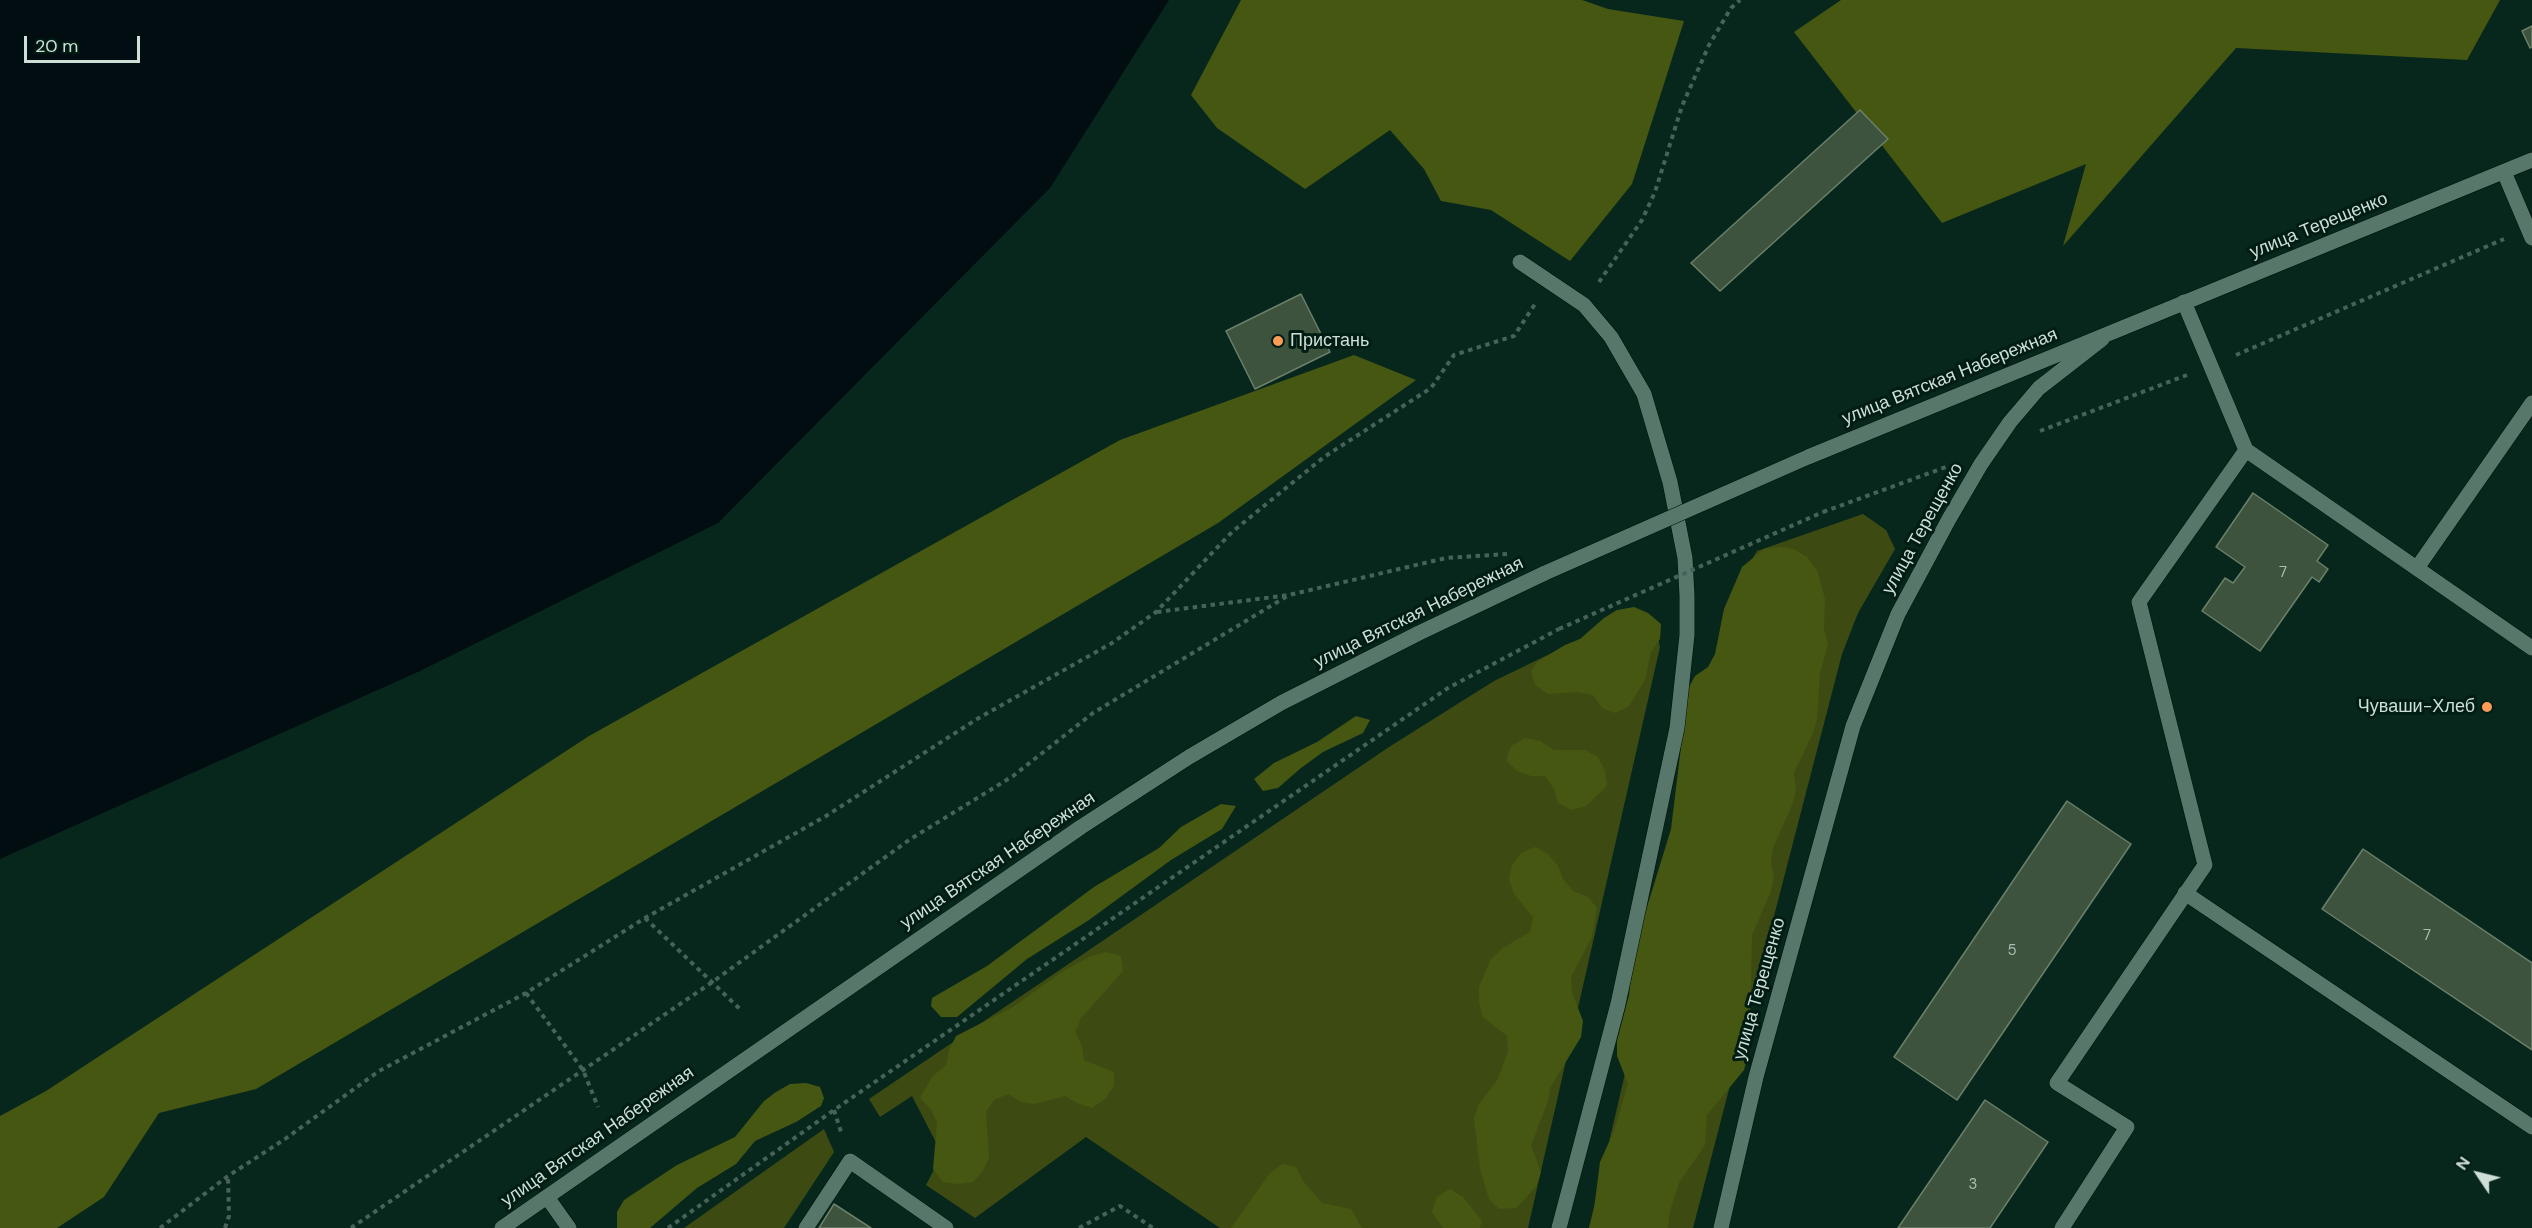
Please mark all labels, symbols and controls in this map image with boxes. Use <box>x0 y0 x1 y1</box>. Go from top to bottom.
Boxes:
scale bar <box>27 24 142 62</box>
text: 20 m <box>35 34 78 58</box>
street label: улица Терещенко <box>2247 188 2391 264</box>
street label: улица Вятская Набережная <box>1839 324 2061 430</box>
place label: Пристань <box>1290 330 1369 352</box>
marker: Пристань <box>1271 334 1285 348</box>
street label: улица Терещенко <box>1878 460 1968 598</box>
street label: улица Вятская Набережная <box>1311 553 1527 673</box>
house number: 7 <box>2279 564 2287 582</box>
place label: Чуваши-Хлеб <box>2358 696 2475 718</box>
marker: Чуваши-Хлеб <box>2480 700 2494 714</box>
street label: улица Вятская Набережная <box>896 788 1100 934</box>
street label: улица Терещенко <box>1729 915 1791 1063</box>
house number: 7 <box>2423 927 2431 945</box>
house number: 5 <box>2007 942 2017 960</box>
street label: улица Вятская Набережная <box>497 1062 699 1212</box>
north arrow <box>2448 1144 2508 1204</box>
text: N <box>2451 1153 2475 1174</box>
house number: 3 <box>1969 1176 1977 1194</box>

